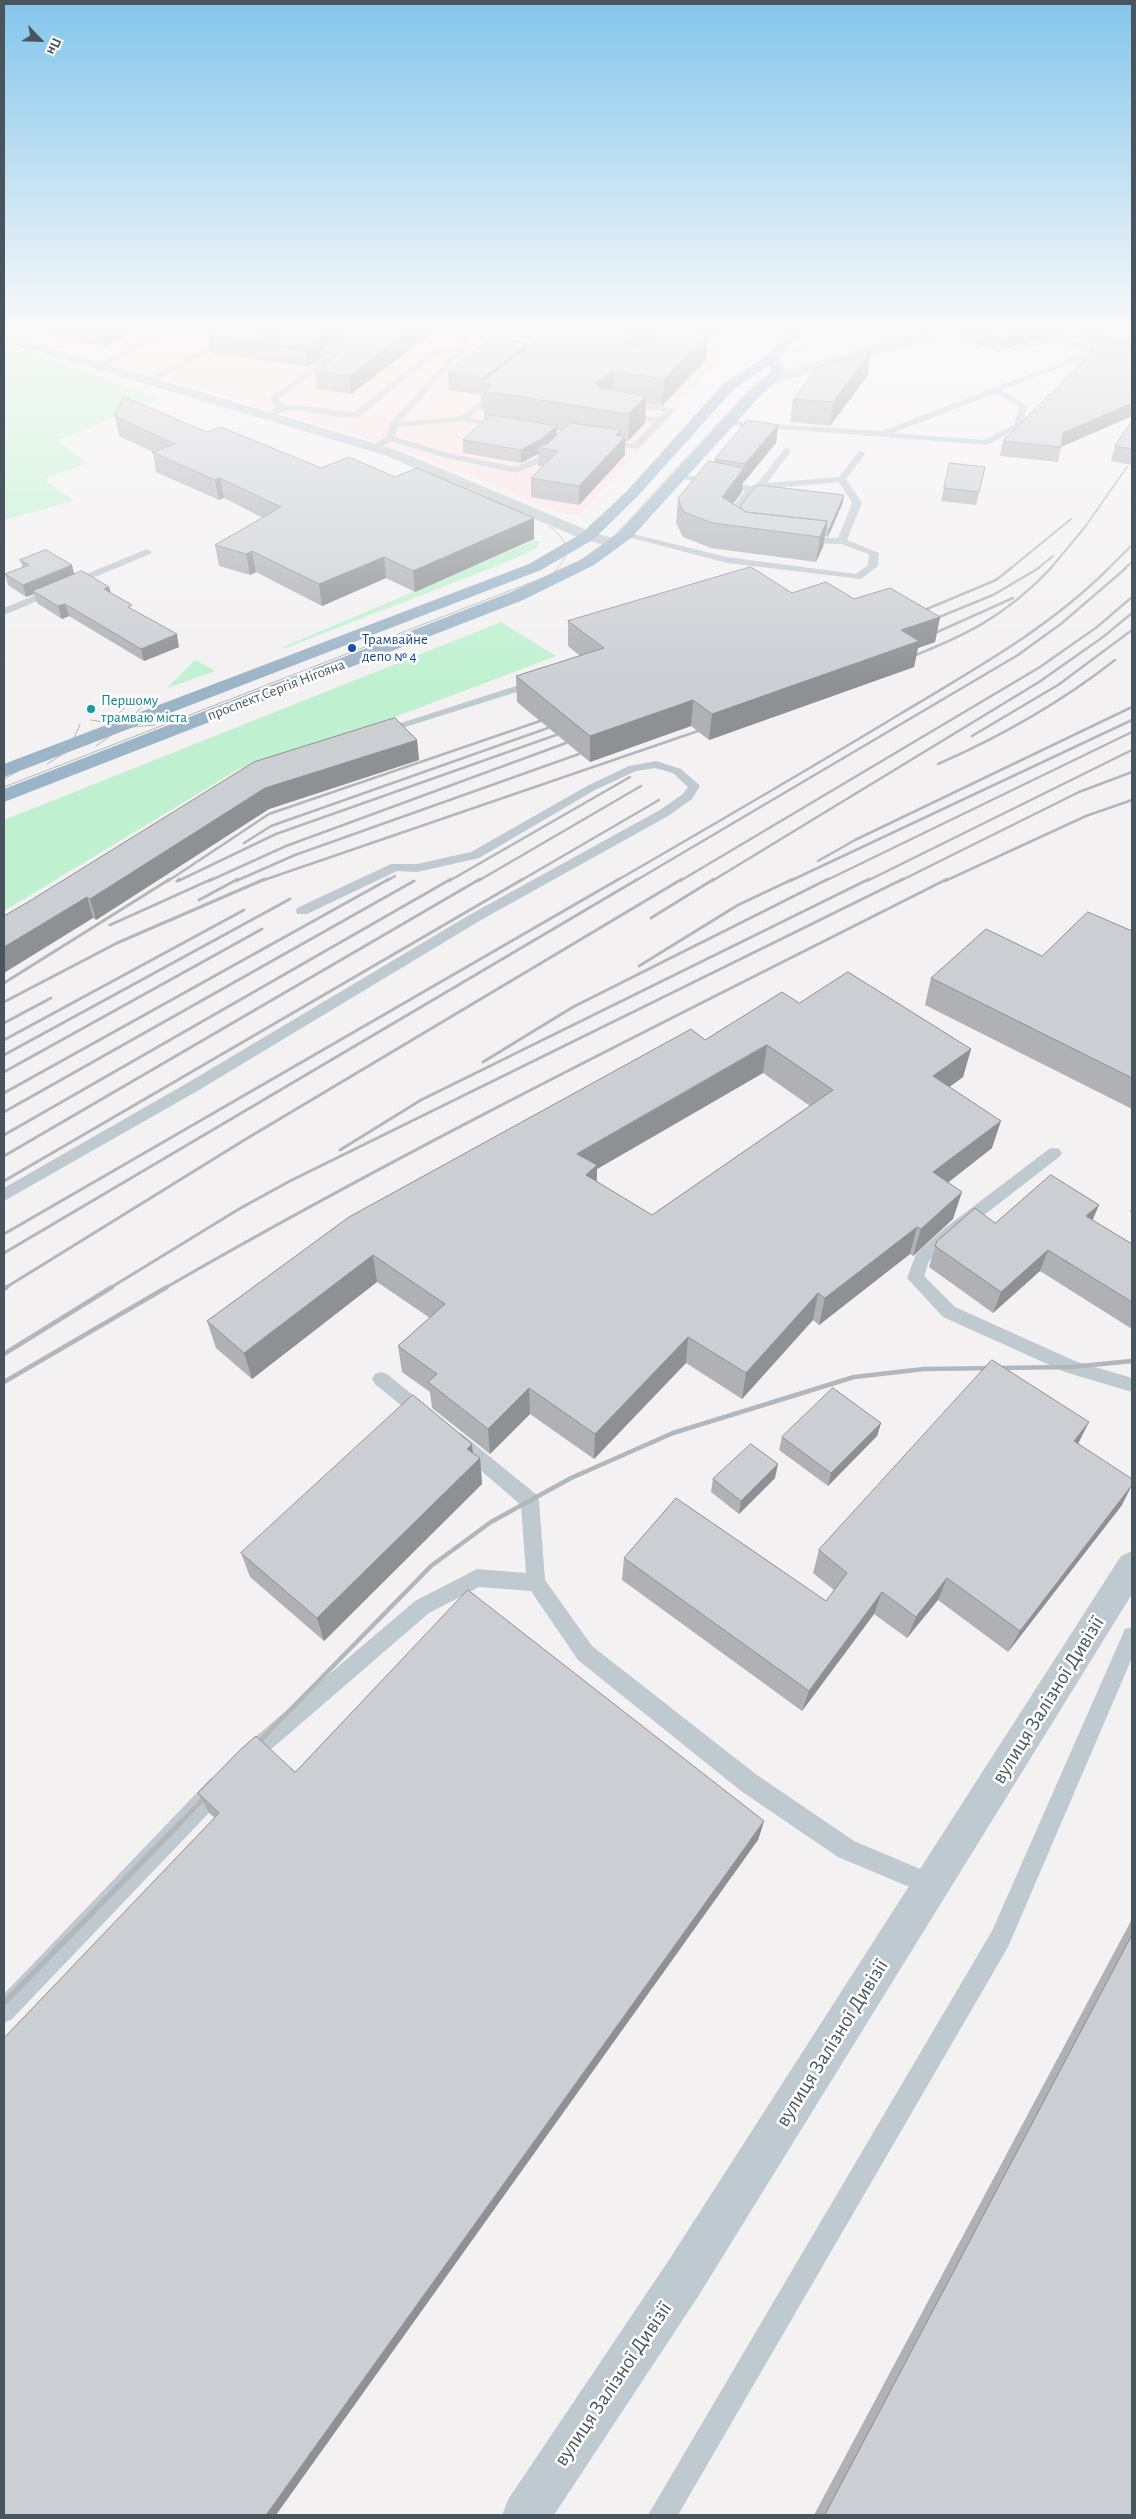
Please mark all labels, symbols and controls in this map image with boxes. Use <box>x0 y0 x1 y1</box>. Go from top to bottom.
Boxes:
north arrow <box>15 15 65 65</box>
text: Пн <box>44 35 64 57</box>
place label: Трамвайне депо № 4 <box>362 630 428 665</box>
marker: Трамвайне депо № 4 <box>346 642 358 654</box>
street label: проспект Сергія Нігояна <box>205 655 347 725</box>
place label: Першому трамваю міста <box>101 691 187 726</box>
marker: Першому трамваю міста <box>85 703 97 715</box>
street label: вулиця Залізної Дивізії <box>986 1611 1110 1789</box>
street label: вулиця Залізної Дивізії <box>770 1954 894 2132</box>
street label: вулиця Залізної Дивізії <box>549 2297 677 2471</box>

